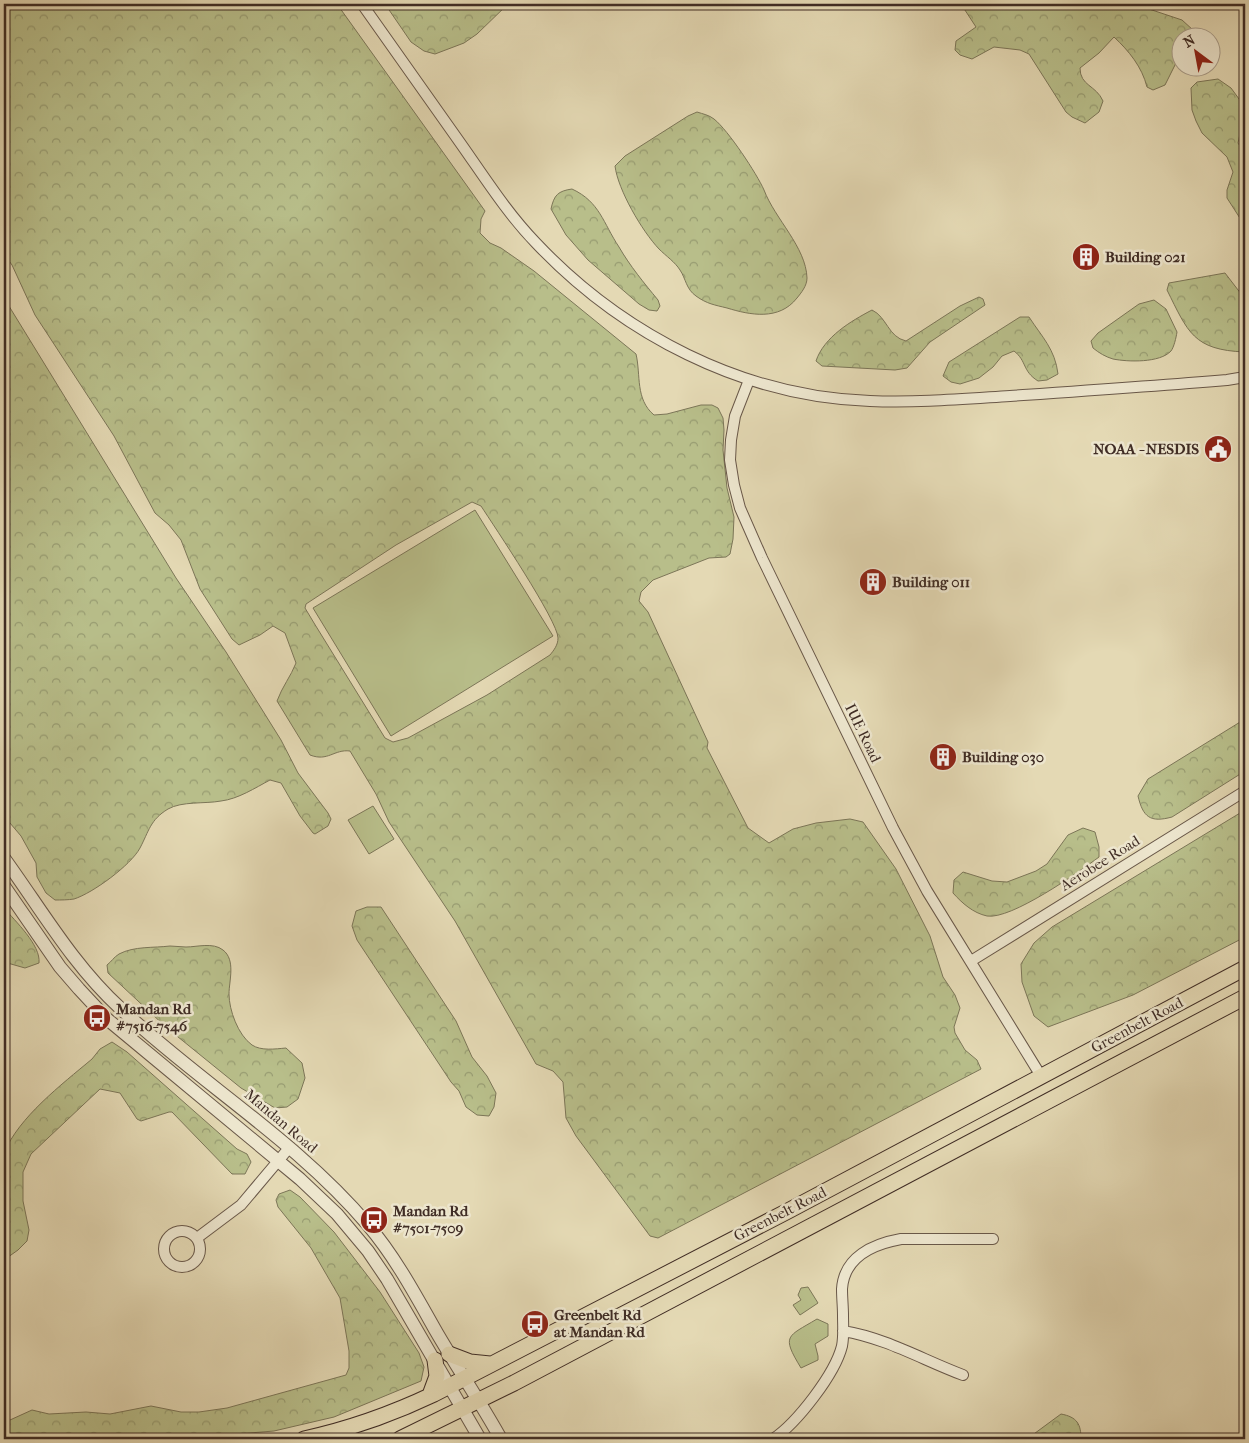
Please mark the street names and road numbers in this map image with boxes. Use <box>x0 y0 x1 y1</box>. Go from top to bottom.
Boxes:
street label: IUE Road <box>841 701 885 766</box>
street label: Aerobee Road <box>1056 831 1144 895</box>
street label: Greenbelt Road <box>1088 993 1187 1057</box>
street label: Mandan Road <box>241 1085 322 1157</box>
street label: Greenbelt Road <box>731 1183 830 1245</box>

